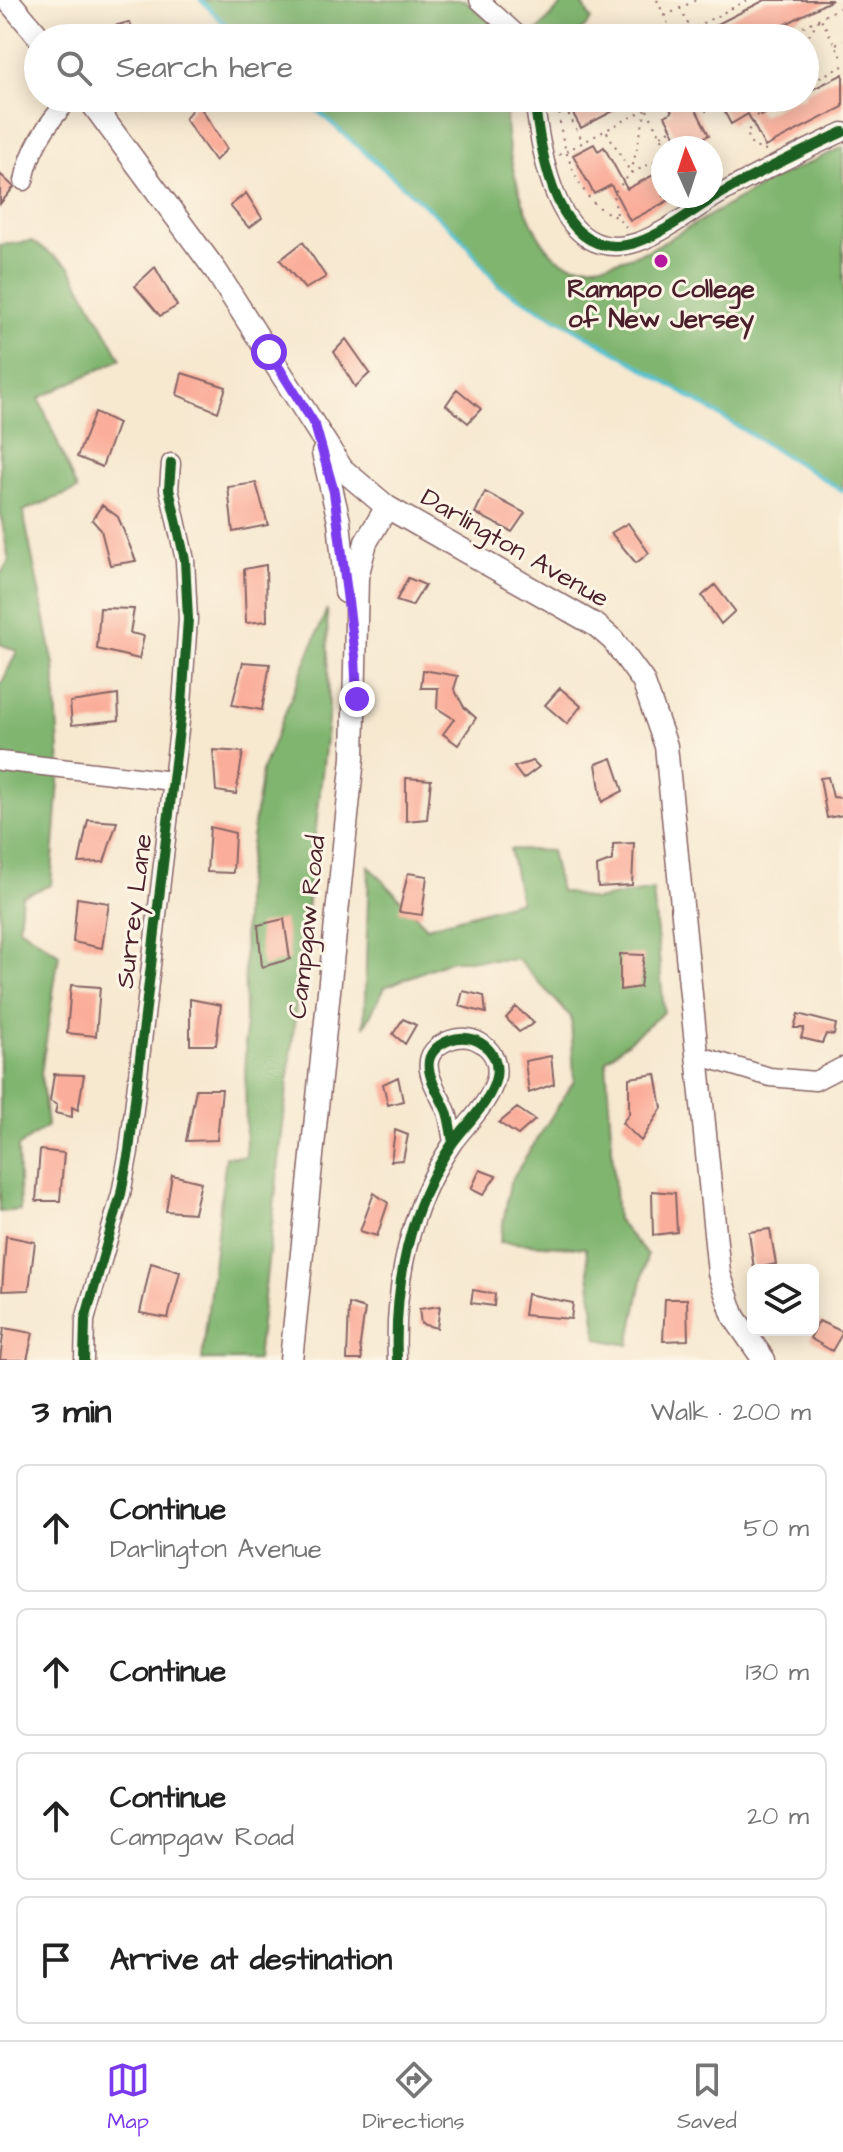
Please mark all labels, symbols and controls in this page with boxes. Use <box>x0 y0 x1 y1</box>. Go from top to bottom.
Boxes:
search box <box>24 24 819 112</box>
icon: search <box>52 46 96 90</box>
text: Search here <box>116 47 293 89</box>
north arrow <box>651 136 723 208</box>
marker: Ramapo College of New Jersey <box>652 252 670 270</box>
place label: Ramapo College of New Jersey <box>567 271 755 340</box>
route start <box>251 334 287 370</box>
street label: Darlington Avenue <box>413 479 616 618</box>
route end <box>339 681 375 717</box>
street label: Surrey Lane <box>107 832 163 991</box>
street label: Campgaw Road <box>279 834 337 1021</box>
map controls <box>747 1264 819 1336</box>
button: layers <box>747 1264 819 1336</box>
text: 3 min <box>32 1388 112 1436</box>
text: Walk · 200 m <box>650 1394 811 1430</box>
text: Continue <box>110 1489 226 1531</box>
icon: ahead <box>34 1506 78 1550</box>
text: 50 m <box>744 1510 809 1546</box>
text: Darlington Avenue <box>110 1531 322 1567</box>
icon: ahead <box>34 1650 78 1694</box>
text: Continue <box>110 1651 226 1693</box>
text: 130 m <box>745 1654 809 1690</box>
text: Continue <box>110 1777 226 1819</box>
icon: ahead <box>34 1794 78 1838</box>
text: 20 m <box>747 1798 809 1834</box>
text: Campgaw Road <box>110 1819 294 1855</box>
icon: arrive <box>34 1938 78 1982</box>
text: Arrive at destination <box>110 1939 392 1981</box>
tab: Map <box>106 2058 150 2137</box>
tab: Directions <box>362 2058 465 2137</box>
tab: Saved <box>677 2058 737 2137</box>

